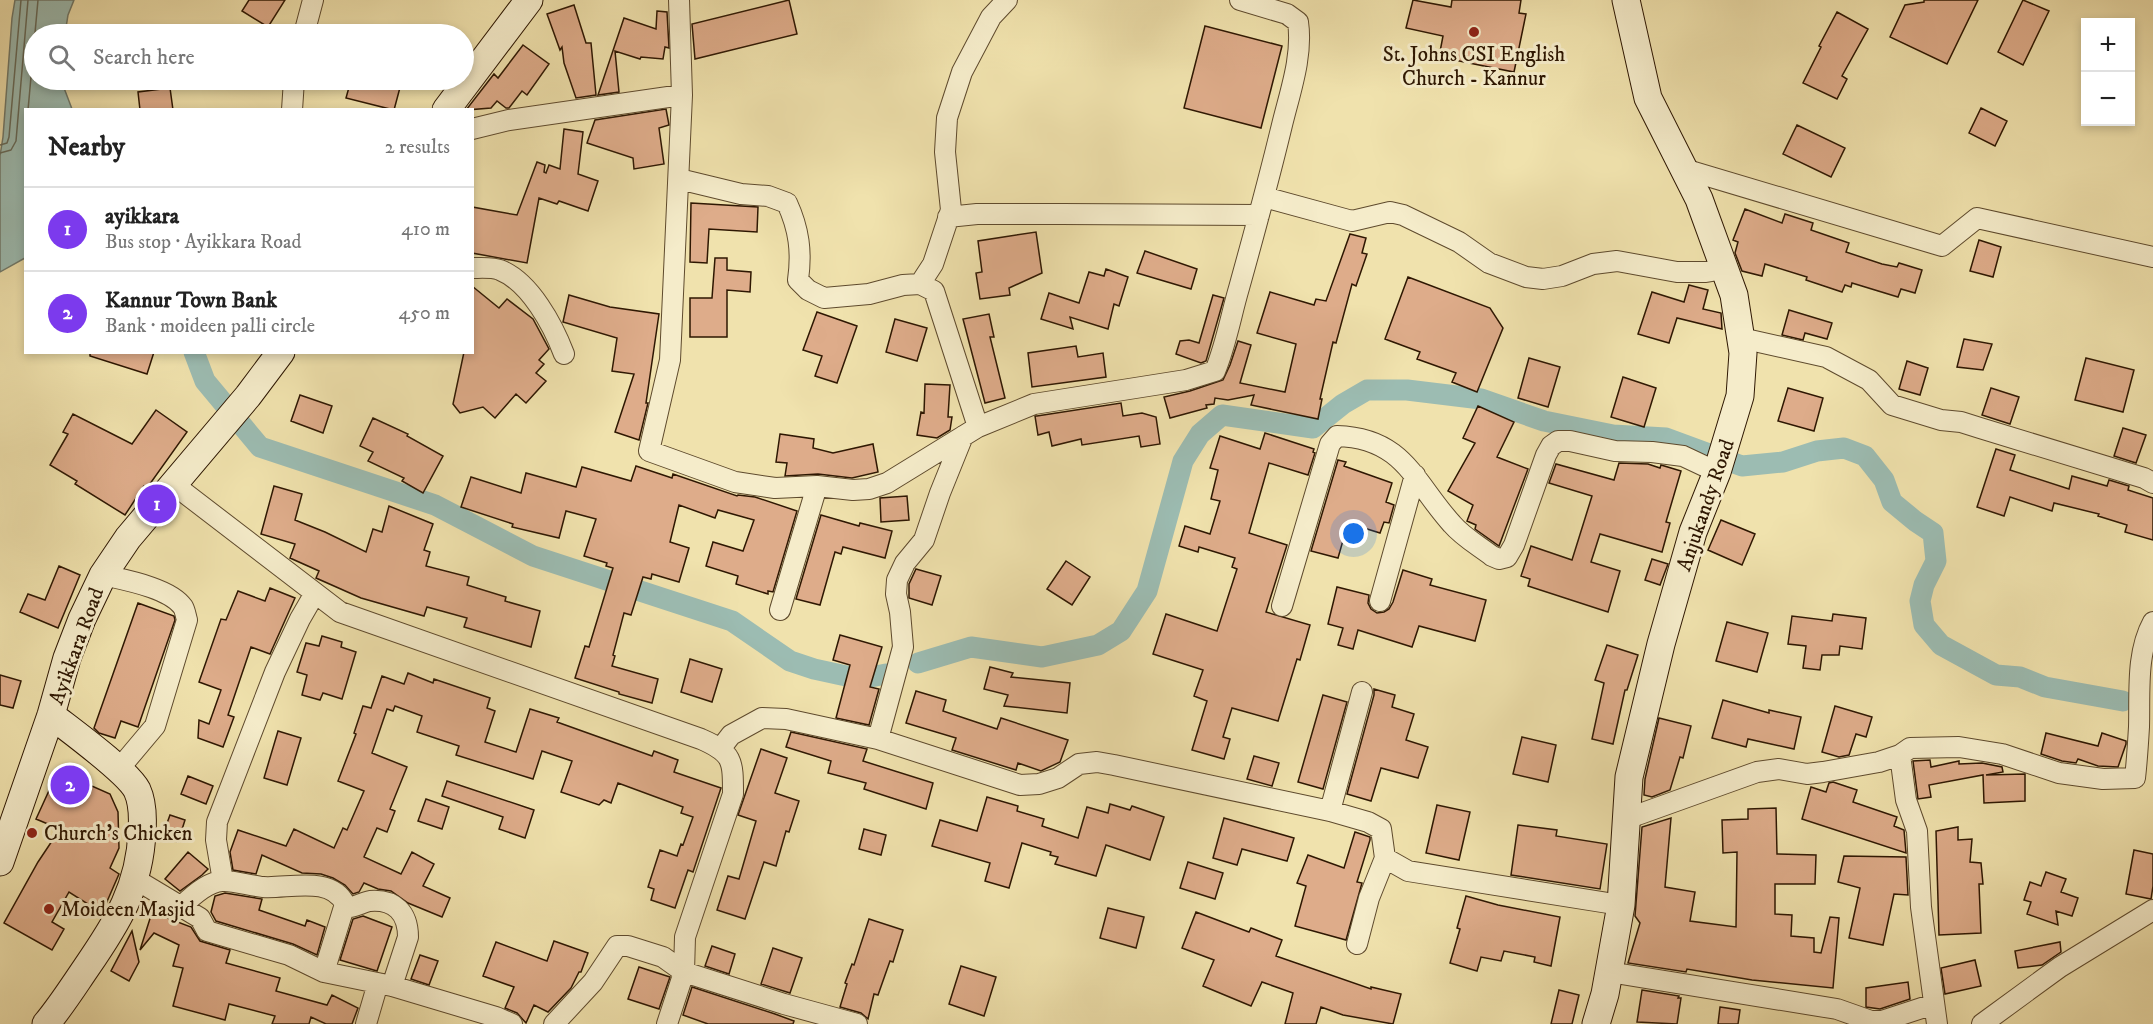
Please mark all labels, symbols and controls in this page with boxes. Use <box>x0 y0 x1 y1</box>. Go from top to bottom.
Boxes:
map controls <box>2081 18 2135 126</box>
button: + <box>2081 18 2135 72</box>
search box <box>24 24 474 90</box>
marker: St. Johns CSI English Church - Kannur <box>1467 25 1481 39</box>
icon: search <box>45 41 78 74</box>
place label: St. Johns CSI English Church - Kannur <box>1383 42 1565 92</box>
text: Search here <box>93 44 195 71</box>
button: − <box>2081 72 2135 126</box>
text: Nearby <box>48 131 125 164</box>
text: 2 results <box>385 135 450 160</box>
text: ayikkara <box>105 203 179 230</box>
text: 1 <box>64 217 71 242</box>
text: 410 m <box>401 217 450 242</box>
text: Bus stop · Ayikkara Road <box>105 230 301 255</box>
text: Kannur Town Bank <box>105 287 277 314</box>
text: 2 <box>63 301 72 326</box>
text: 450 m <box>399 301 450 326</box>
text: Bank · moideen palli circle <box>105 314 315 339</box>
street label: Anjukandy Road <box>1671 435 1741 575</box>
pin: 1 <box>138 482 176 526</box>
your location <box>1339 519 1368 548</box>
street label: Ayikkara Road <box>44 584 110 708</box>
pin: 2 <box>50 762 90 808</box>
place label: Church's Chicken <box>44 821 193 847</box>
marker: Church's Chicken <box>25 826 39 840</box>
place label: Moideen Masjid <box>61 897 195 923</box>
marker: Moideen Masjid <box>42 902 56 916</box>

